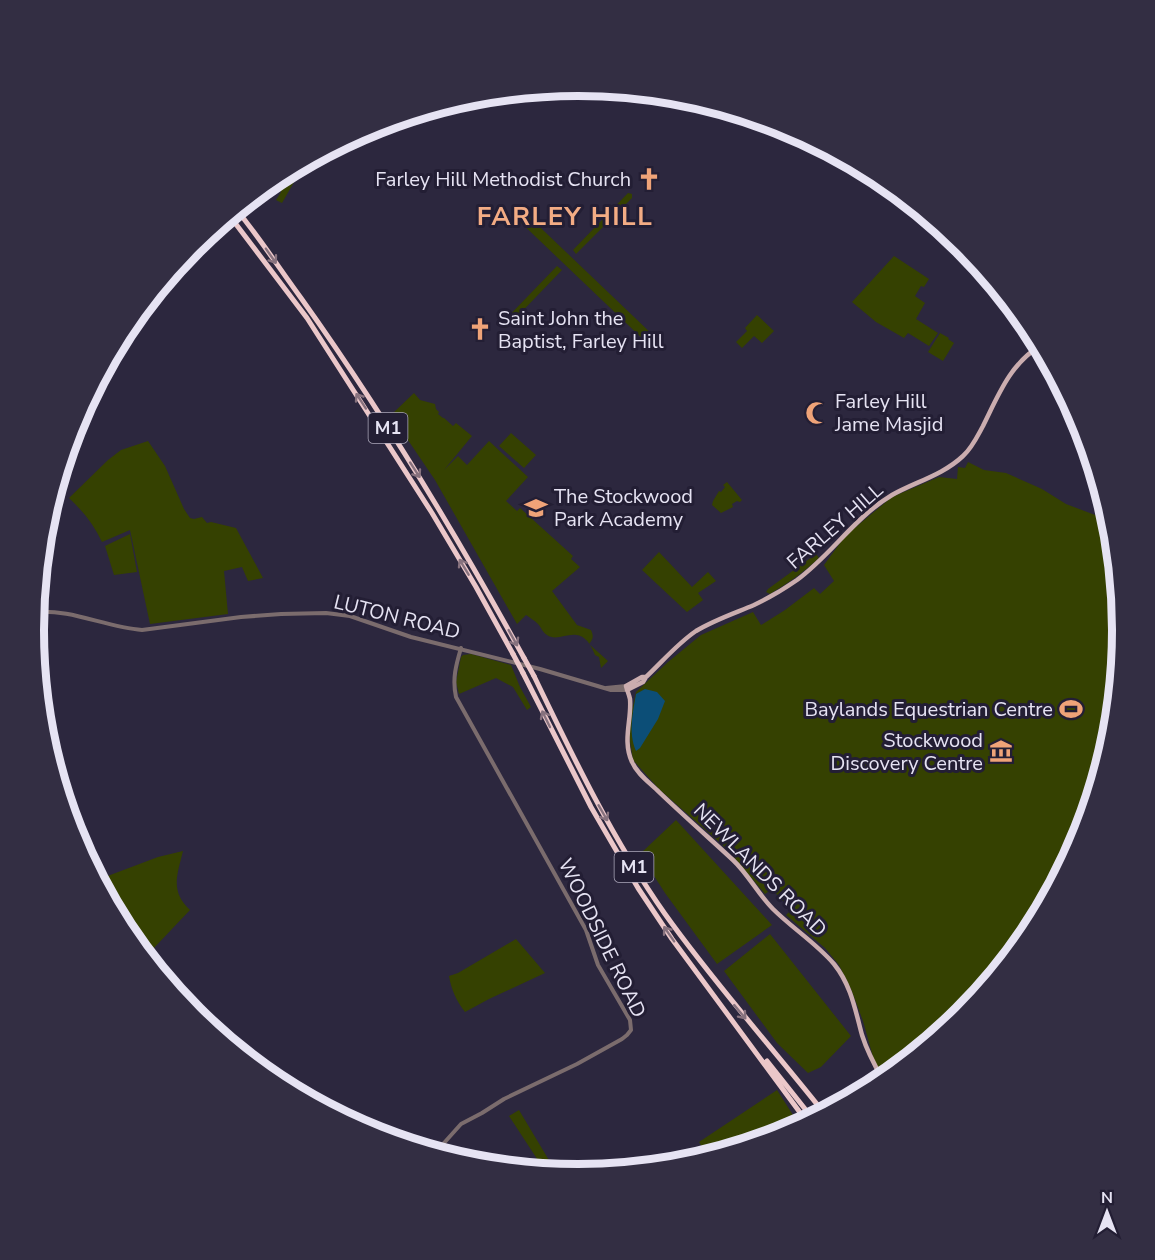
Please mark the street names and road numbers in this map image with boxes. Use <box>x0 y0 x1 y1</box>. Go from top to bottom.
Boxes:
road number: M1 <box>368 413 408 443</box>
street label: FARLEY HILL <box>781 477 889 575</box>
street label: LUTON ROAD <box>331 588 463 646</box>
street label: NEWLANDS ROAD <box>687 797 833 943</box>
road number: M1 <box>614 852 654 882</box>
street label: WOODSIDE ROAD <box>552 854 652 1022</box>

